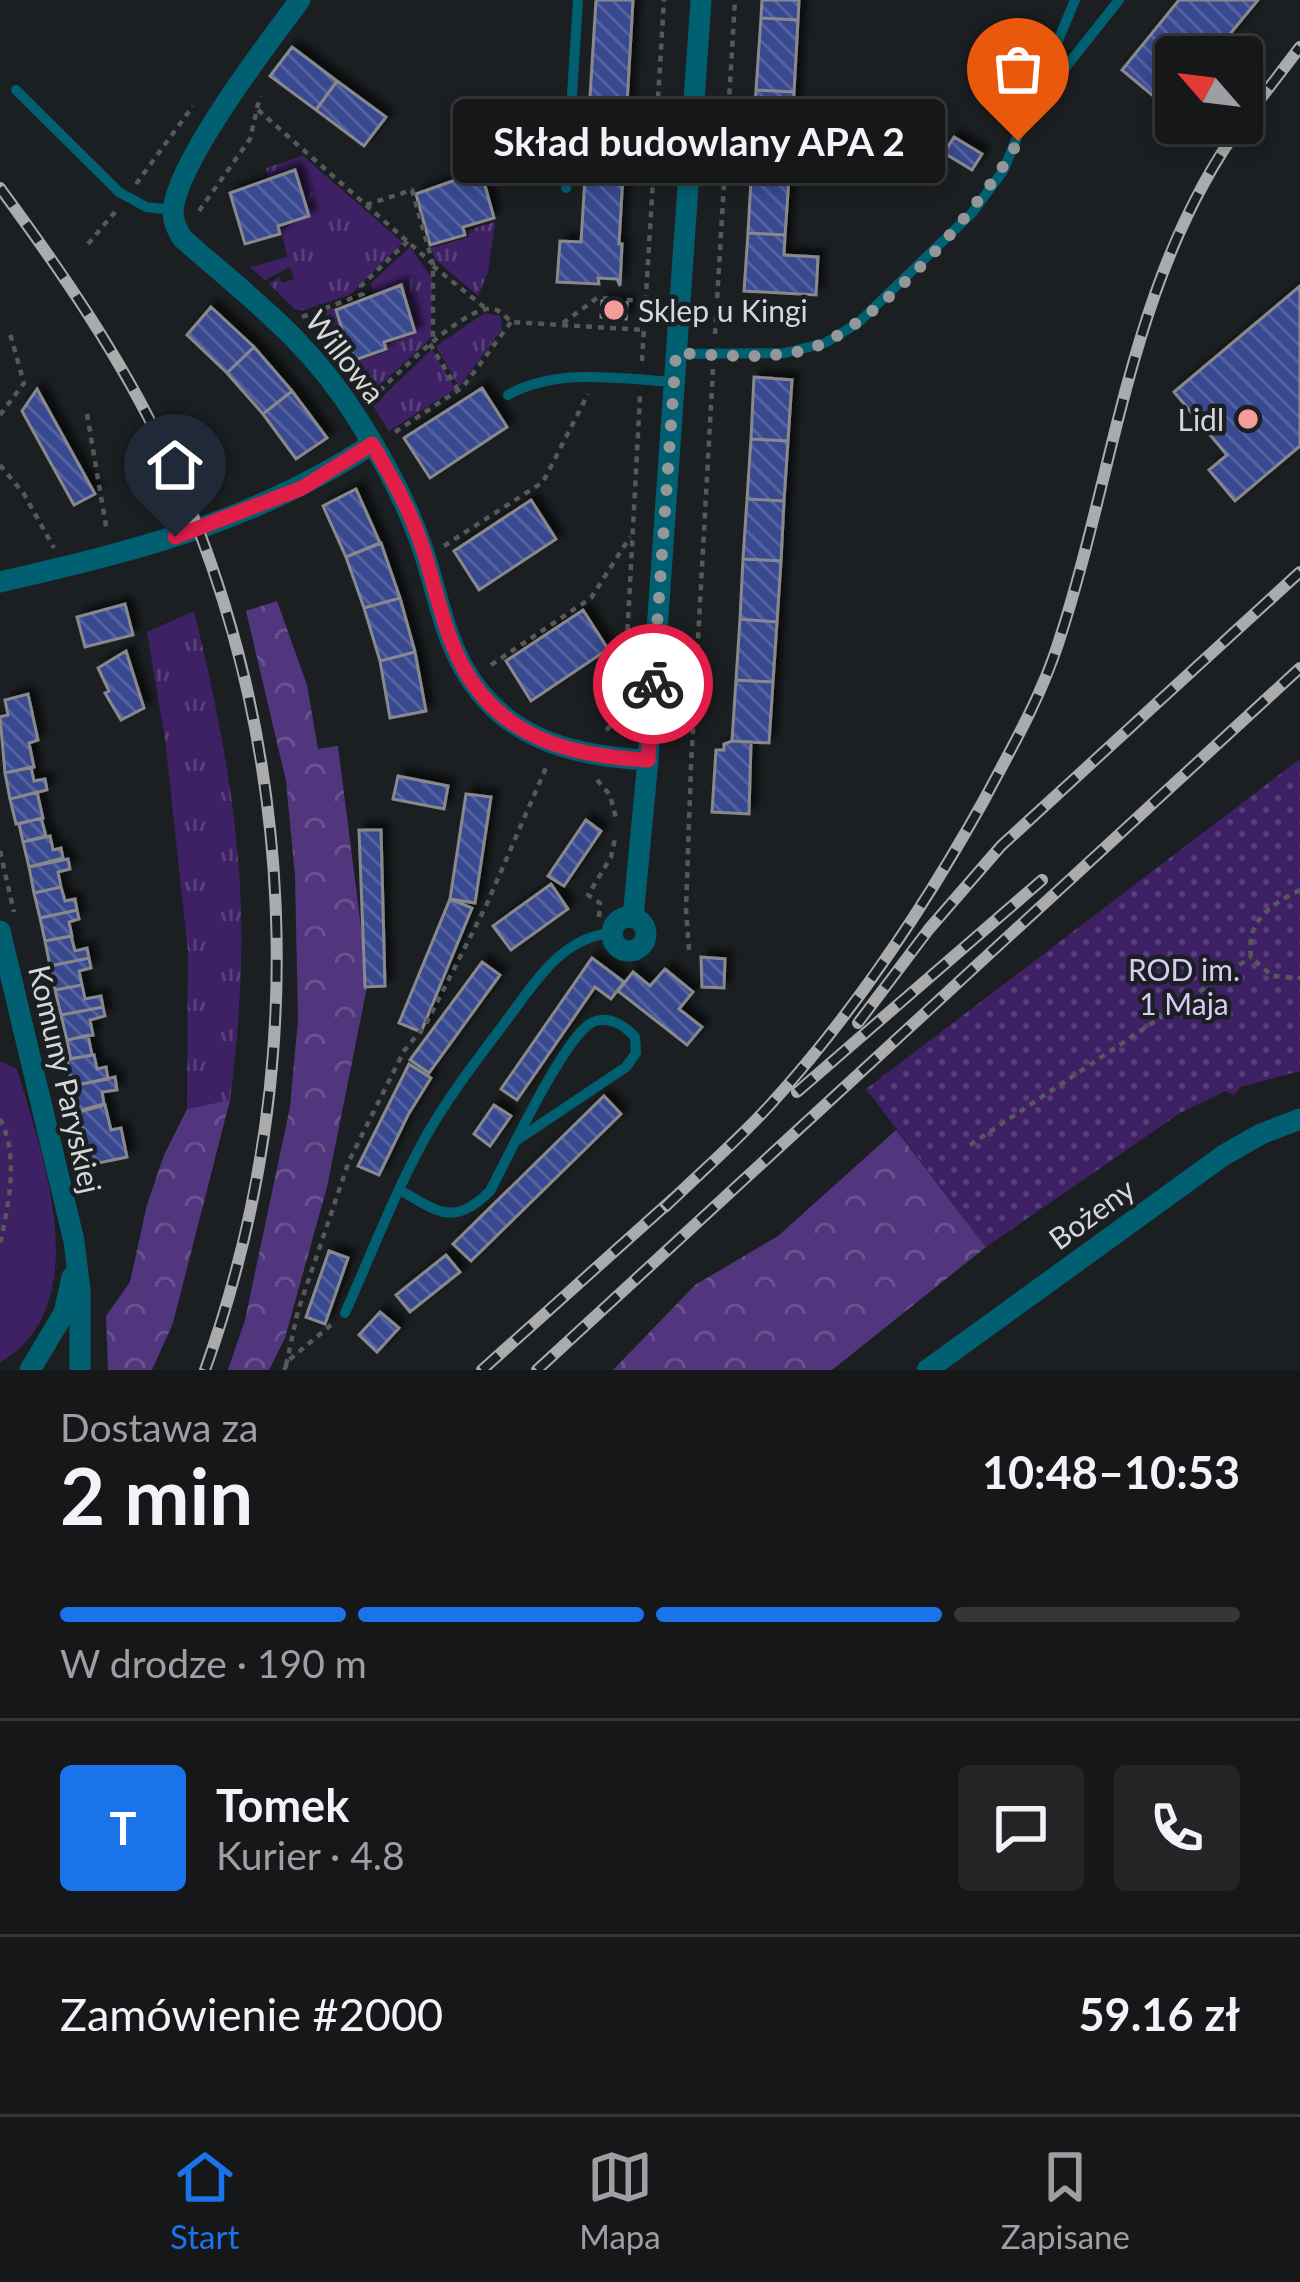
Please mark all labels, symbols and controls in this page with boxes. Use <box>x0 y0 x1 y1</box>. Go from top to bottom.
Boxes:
pin <box>967 18 1069 141</box>
icon: bag <box>985 36 1051 102</box>
north arrow <box>1155 36 1263 144</box>
map controls <box>1155 36 1263 144</box>
callout: Skład budowlany APA 2 <box>454 99 946 183</box>
text: Skład budowlany APA 2 <box>493 118 905 164</box>
place label: Sklep u Kingi <box>638 292 808 328</box>
marker: Sklep u Kingi <box>601 297 627 323</box>
street label: Willowa <box>299 303 393 409</box>
place label: Lidl <box>1178 401 1224 437</box>
marker: Lidl <box>1235 406 1261 432</box>
pin <box>124 414 226 537</box>
icon: home <box>142 432 208 498</box>
courier <box>593 624 713 744</box>
icon: bike <box>620 651 686 717</box>
park label: ROD im. 1 Maja <box>1128 951 1240 1021</box>
street label: Komuny Paryskiej <box>22 961 110 1197</box>
street label: Bożeny <box>1041 1170 1141 1256</box>
text: Dostawa za <box>60 1404 258 1450</box>
text: 10:48–10:53 <box>982 1445 1240 1499</box>
text: 2 min <box>60 1448 253 1542</box>
text: W drodze · 190 m <box>60 1640 367 1686</box>
button: chat <box>958 1765 1084 1891</box>
button: phone <box>1114 1765 1240 1891</box>
text: Tomek <box>216 1778 349 1832</box>
text: T <box>109 1801 137 1855</box>
text: Kurier · 4.8 <box>216 1832 405 1878</box>
text: Zamówienie #2000 <box>60 1987 443 2041</box>
text: 59.16 zł <box>1078 1987 1240 2041</box>
tab: Start <box>170 2144 239 2256</box>
tab: Mapa <box>579 2144 661 2256</box>
tab: Zapisane <box>1001 2144 1130 2256</box>

